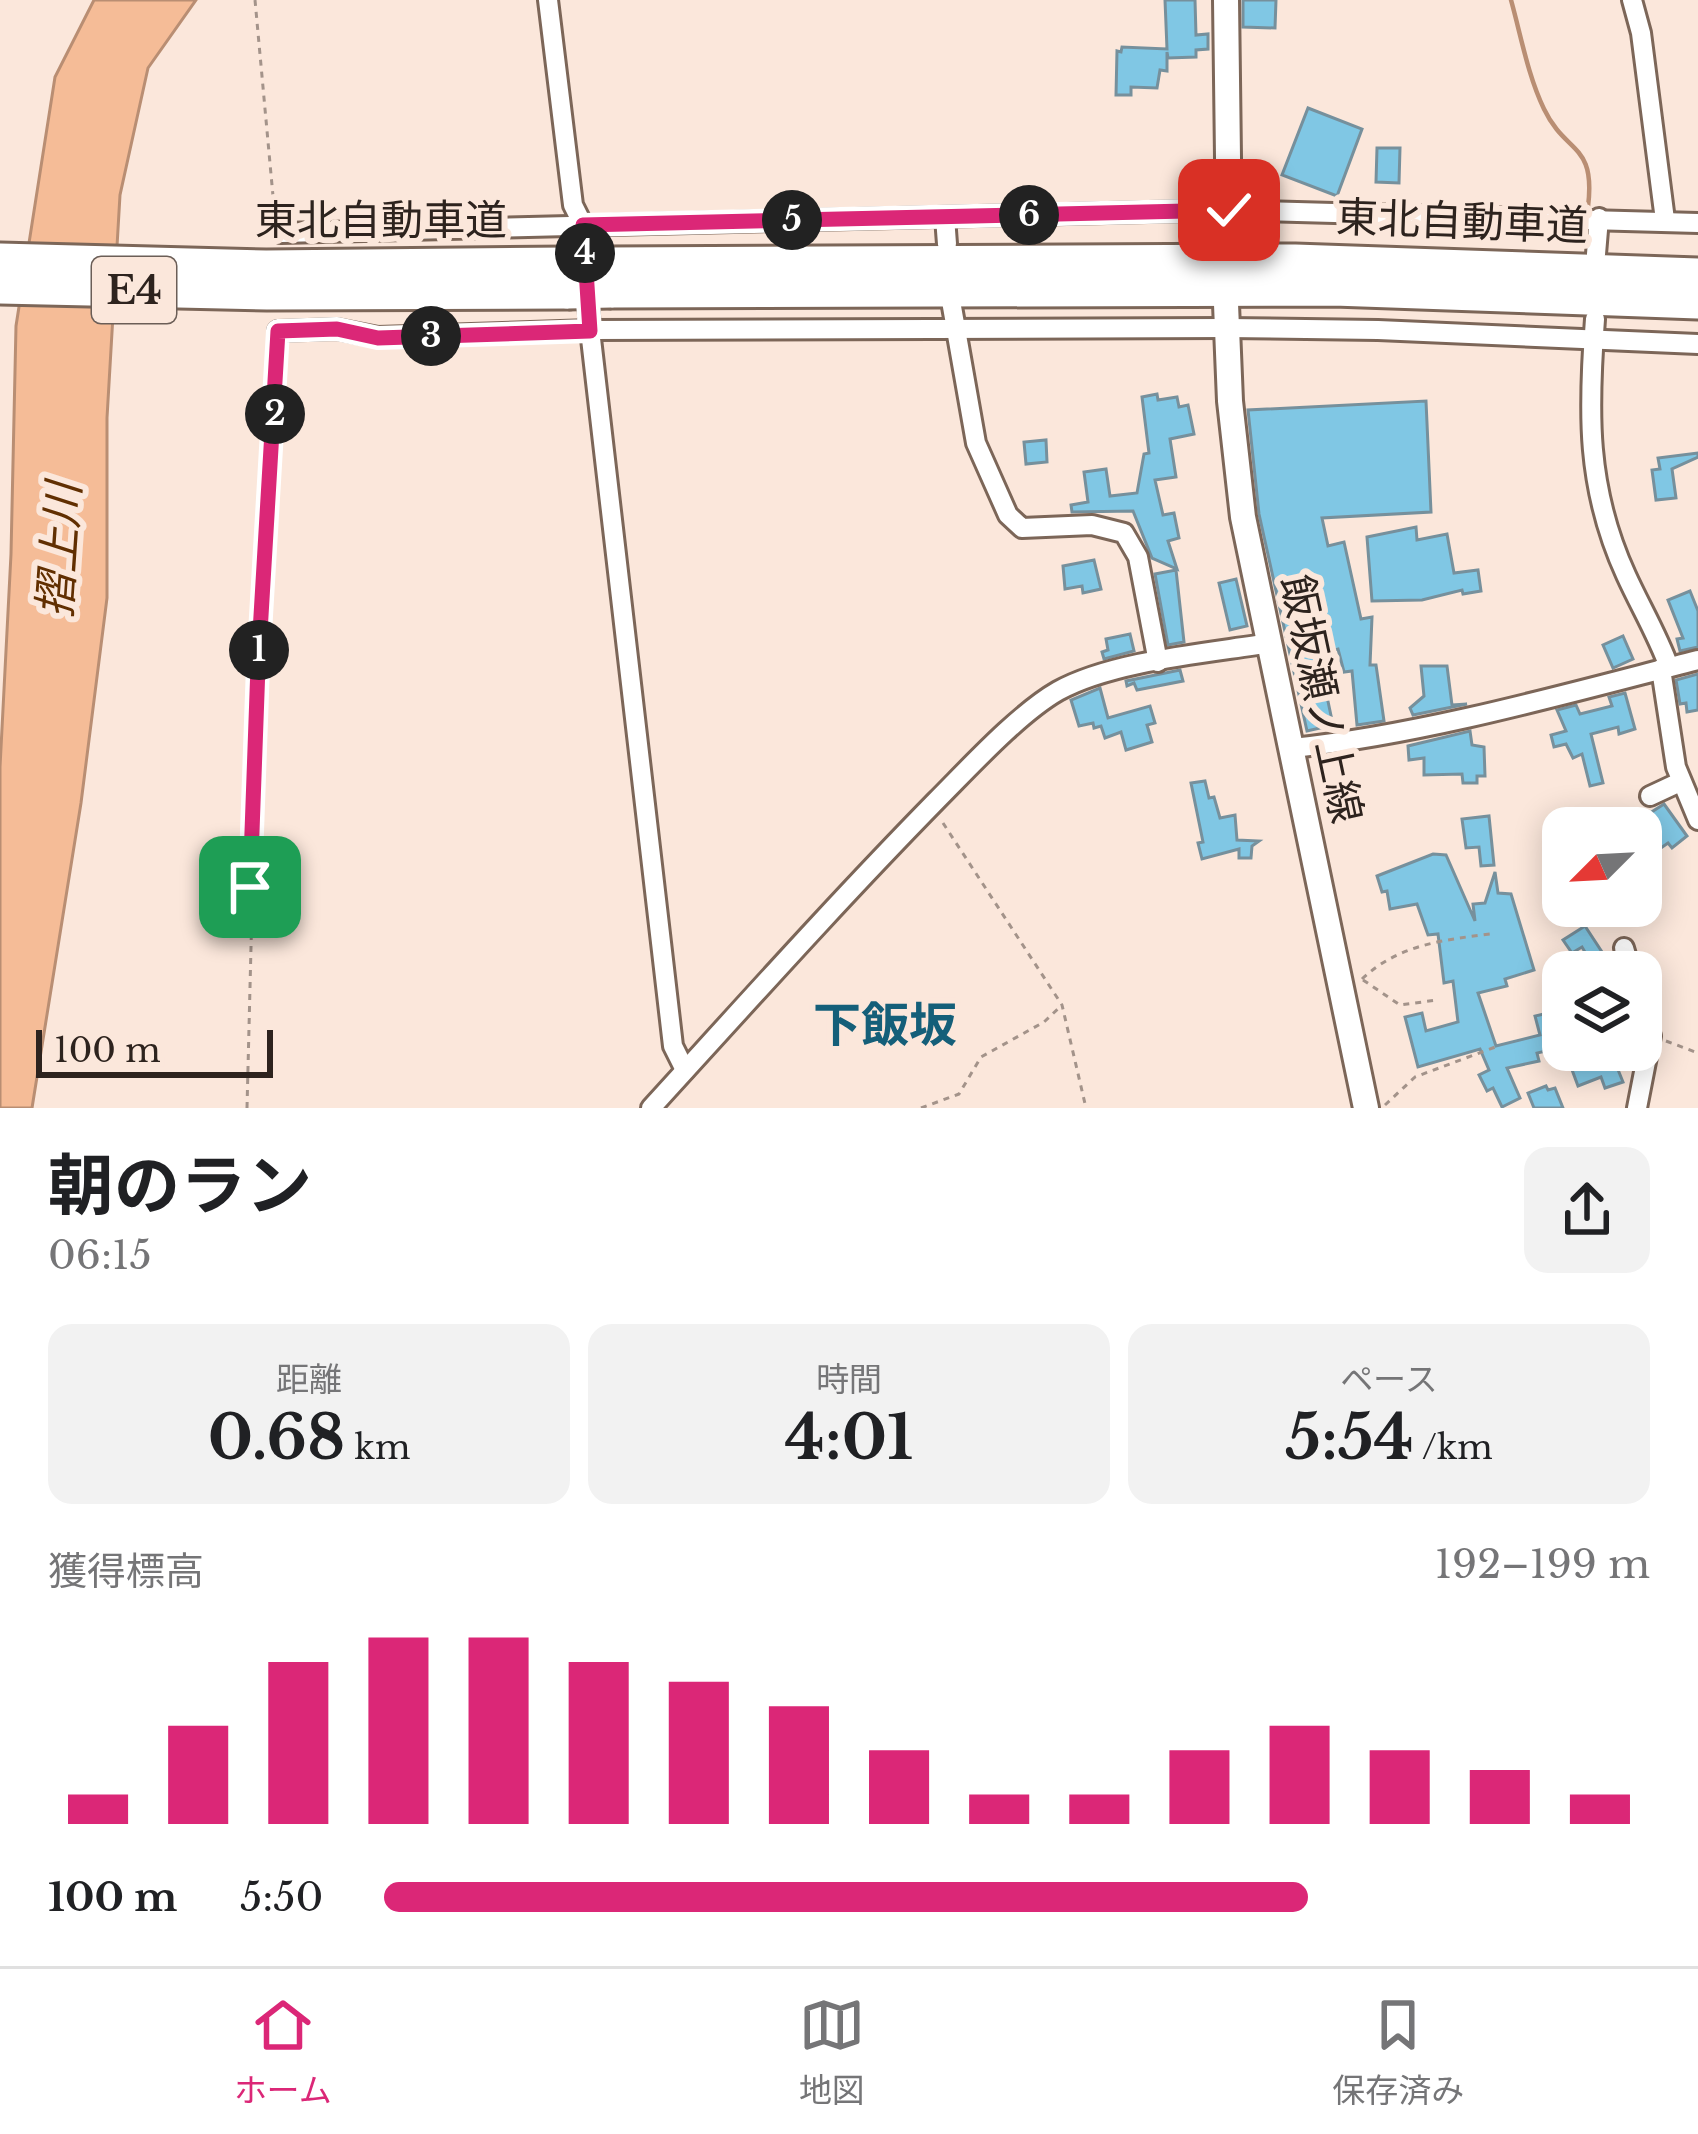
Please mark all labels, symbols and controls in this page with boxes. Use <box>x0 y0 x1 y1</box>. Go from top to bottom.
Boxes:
pin <box>1178 159 1280 261</box>
icon: check <box>1196 177 1262 243</box>
pin: 6 <box>999 185 1059 245</box>
pin: 5 <box>762 190 822 250</box>
street label: 東北自動車道 <box>1335 191 1589 251</box>
street label: 東北自動車道 <box>255 194 507 246</box>
text: 6 <box>1018 194 1040 235</box>
text: 5 <box>782 199 802 240</box>
pin: 4 <box>555 223 615 283</box>
text: 4 <box>574 232 596 273</box>
road number: E4 <box>92 257 176 323</box>
pin: 3 <box>401 306 461 366</box>
text: 3 <box>420 315 442 356</box>
pin: 2 <box>245 384 305 444</box>
text: 2 <box>264 393 286 434</box>
water label: 摺上川 <box>26 477 92 619</box>
street label: 飯坂瀬ノ上線 <box>1270 570 1374 828</box>
pin: 1 <box>229 620 289 680</box>
text: 1 <box>252 629 266 670</box>
north arrow <box>1542 807 1662 927</box>
map controls <box>1542 807 1662 1071</box>
pin <box>199 836 301 938</box>
icon: arrive <box>217 854 283 920</box>
button: layers <box>1542 951 1662 1071</box>
district label: 下飯坂 <box>813 995 957 1055</box>
scale bar <box>36 1024 273 1077</box>
text: 100 m <box>54 1030 161 1071</box>
text: 朝のラン <box>48 1145 312 1227</box>
button: share <box>1524 1147 1650 1273</box>
text: 06:15 <box>48 1231 152 1280</box>
text: 距離 <box>276 1359 342 1400</box>
text: 時間 <box>816 1359 882 1400</box>
text: ペース <box>1340 1359 1438 1400</box>
text: 0.68 <box>208 1401 345 1475</box>
text: 4:01 <box>785 1401 913 1475</box>
text: 5:54 <box>1285 1401 1414 1475</box>
text: km <box>345 1427 410 1468</box>
text: /km <box>1414 1427 1493 1468</box>
text: 192–199 m <box>1435 1540 1650 1589</box>
text: 獲得標高 <box>48 1547 204 1596</box>
text: 100 m <box>48 1873 177 1922</box>
text: 5:50 <box>240 1873 323 1922</box>
tab: ホーム <box>234 1992 332 2112</box>
tab: 地図 <box>799 1992 865 2112</box>
tab: 保存済み <box>1332 1992 1464 2112</box>

